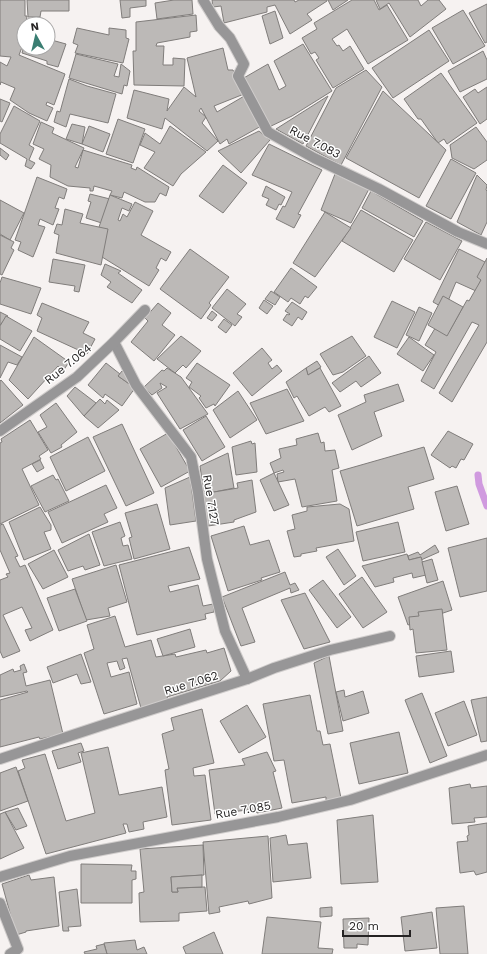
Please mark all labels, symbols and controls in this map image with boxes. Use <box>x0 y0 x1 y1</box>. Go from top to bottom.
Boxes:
north arrow <box>16 16 56 56</box>
text: N <box>30 20 40 34</box>
street label: Rue 7.083 <box>287 123 343 161</box>
street label: Rue 7.064 <box>42 341 94 387</box>
street label: Rue 7.127 <box>200 474 222 527</box>
street label: Rue 7.062 <box>162 668 220 698</box>
street label: Rue 7.085 <box>214 798 272 822</box>
scale bar <box>343 912 410 938</box>
text: 20 m <box>349 919 379 933</box>

